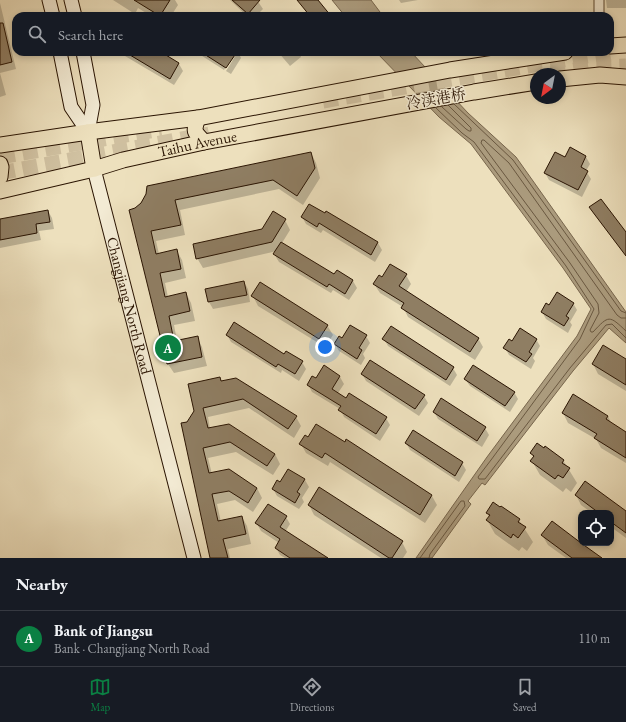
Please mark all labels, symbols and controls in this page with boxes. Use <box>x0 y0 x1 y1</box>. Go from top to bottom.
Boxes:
search box <box>12 12 614 56</box>
icon: search <box>26 23 48 45</box>
text: Search here <box>58 25 123 44</box>
north arrow <box>530 68 566 104</box>
street label: 冷渎港桥 <box>405 84 467 113</box>
street label: Taihu Avenue <box>156 126 238 161</box>
street label: Changjiang North Road <box>103 235 156 376</box>
pin: A <box>155 333 181 363</box>
your location <box>315 337 335 357</box>
map controls <box>578 510 614 546</box>
button: locate <box>578 510 614 546</box>
text: Nearby <box>16 573 68 595</box>
text: Bank of Jiangsu <box>54 621 153 640</box>
text: A <box>24 630 34 647</box>
text: 110 m <box>579 630 610 647</box>
text: Bank · Changjiang North Road <box>54 640 210 657</box>
tab: Map <box>89 676 111 714</box>
tab: Directions <box>290 676 334 714</box>
tab: Saved <box>513 676 537 714</box>

